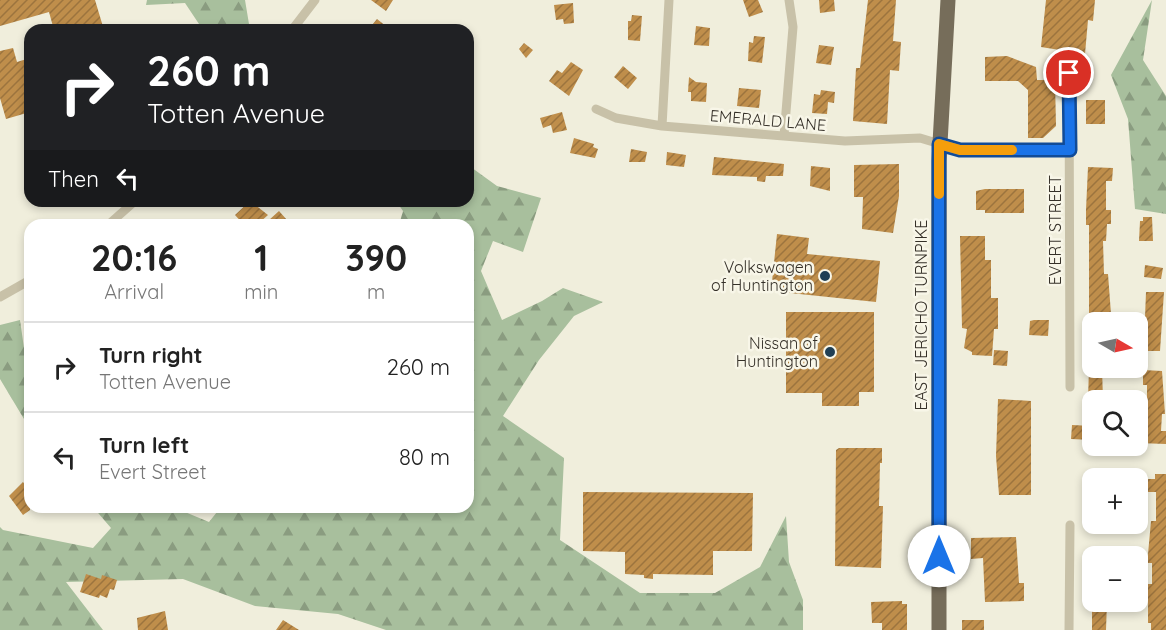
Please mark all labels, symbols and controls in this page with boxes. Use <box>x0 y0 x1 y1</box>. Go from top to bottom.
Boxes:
text: 260 m <box>147 44 270 97</box>
pin <box>1043 47 1094 98</box>
icon: right <box>48 48 126 126</box>
icon: arrive <box>1052 56 1085 89</box>
text: Totten Avenue <box>147 96 325 130</box>
street label: EMERALD LANE <box>709 105 827 135</box>
icon: left <box>111 162 144 195</box>
text: Then <box>48 165 99 193</box>
street label: EVERT STREET <box>1045 174 1065 285</box>
street label: EAST JERICHO TURNPIKE <box>911 220 931 410</box>
text: 20:16 <box>91 235 177 280</box>
text: 1 <box>254 235 268 280</box>
text: 390 <box>345 235 407 280</box>
place label: Volkswagen of Huntington <box>711 257 813 295</box>
marker: Volkswagen of Huntington <box>818 269 832 283</box>
text: Arrival <box>104 279 164 304</box>
text: min <box>244 279 278 304</box>
text: m <box>367 279 385 304</box>
north arrow <box>1082 312 1148 378</box>
map controls <box>1082 312 1148 612</box>
place label: Nissan of Huntington <box>736 333 818 371</box>
text: Turn right <box>99 341 203 369</box>
marker: Nissan of Huntington <box>823 345 837 359</box>
icon: right <box>48 351 81 384</box>
text: 260 m <box>387 353 450 381</box>
text: Totten Avenue <box>99 369 231 394</box>
button: search <box>1082 390 1148 456</box>
text: Turn left <box>99 431 189 459</box>
icon: left <box>48 441 81 474</box>
text: 80 m <box>399 443 450 471</box>
text: Evert Street <box>99 459 206 484</box>
button: + <box>1082 468 1148 534</box>
position arrow <box>907 524 971 588</box>
button: − <box>1082 546 1148 612</box>

